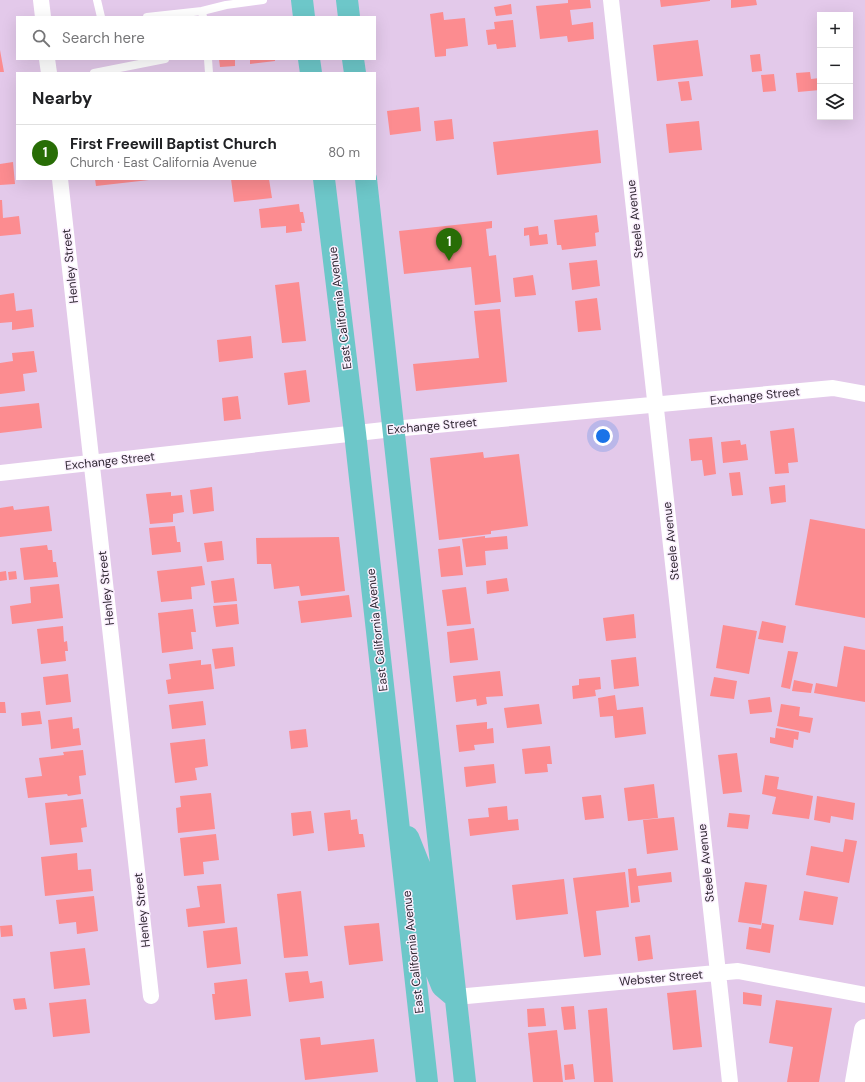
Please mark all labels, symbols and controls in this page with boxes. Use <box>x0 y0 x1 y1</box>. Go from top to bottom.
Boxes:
map controls <box>817 12 853 120</box>
button: + <box>817 12 853 48</box>
search box <box>16 16 376 60</box>
icon: search <box>30 27 52 49</box>
text: Search here <box>62 28 145 48</box>
button: − <box>817 48 853 84</box>
button: layers <box>817 84 853 120</box>
text: Nearby <box>32 87 92 109</box>
text: First Freewill Baptist Church <box>70 134 277 154</box>
text: 1 <box>43 144 47 161</box>
text: 80 m <box>328 144 360 161</box>
text: Church · East California Avenue <box>70 154 257 171</box>
street label: Steele Avenue <box>623 179 647 259</box>
street label: Henley Street <box>58 228 82 304</box>
pin: 1 <box>436 228 462 261</box>
street label: East California Avenue <box>325 246 355 370</box>
street label: Exchange Street <box>709 383 801 409</box>
street label: Exchange Street <box>386 414 478 438</box>
your location <box>593 426 613 446</box>
street label: Exchange Street <box>64 448 156 474</box>
street label: Steele Avenue <box>659 501 683 581</box>
street label: Henley Street <box>94 550 118 626</box>
street label: East California Avenue <box>363 568 391 692</box>
street label: Steele Avenue <box>694 823 718 903</box>
street label: Henley Street <box>130 872 154 948</box>
street label: East California Avenue <box>399 890 427 1014</box>
street label: Webster Street <box>618 966 704 990</box>

